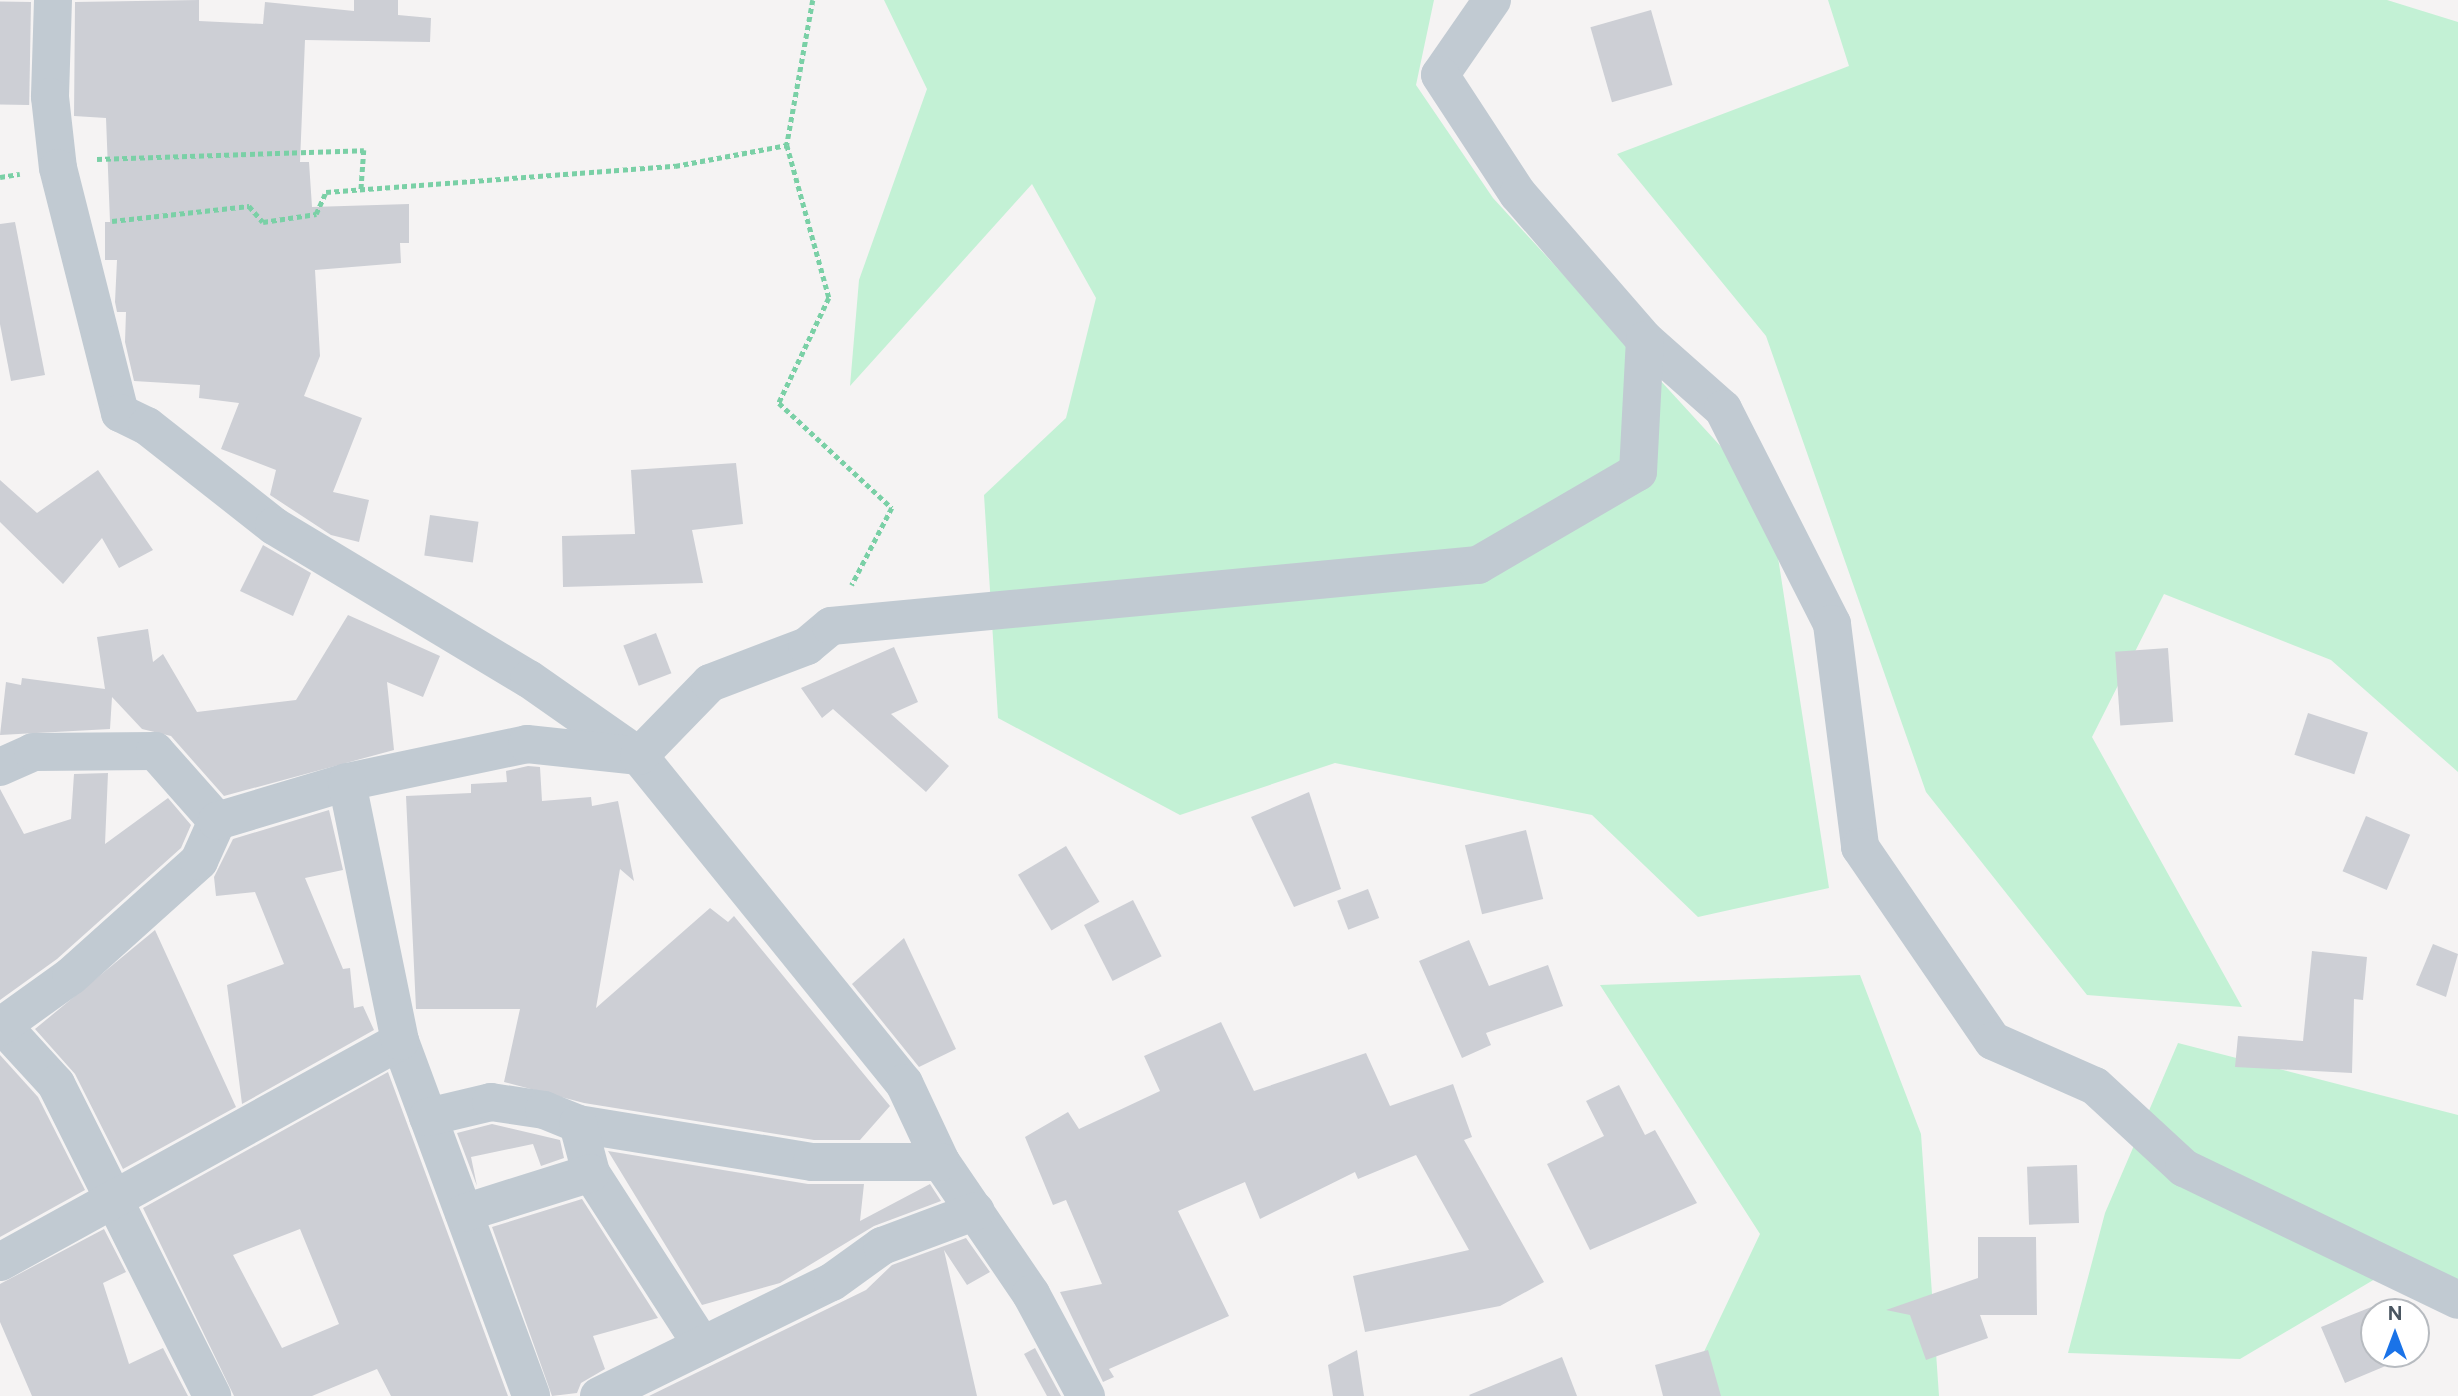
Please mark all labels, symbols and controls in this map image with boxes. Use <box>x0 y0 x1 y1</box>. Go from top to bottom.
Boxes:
north arrow <box>2360 1298 2430 1368</box>
text: N <box>2388 1302 2402 1325</box>

